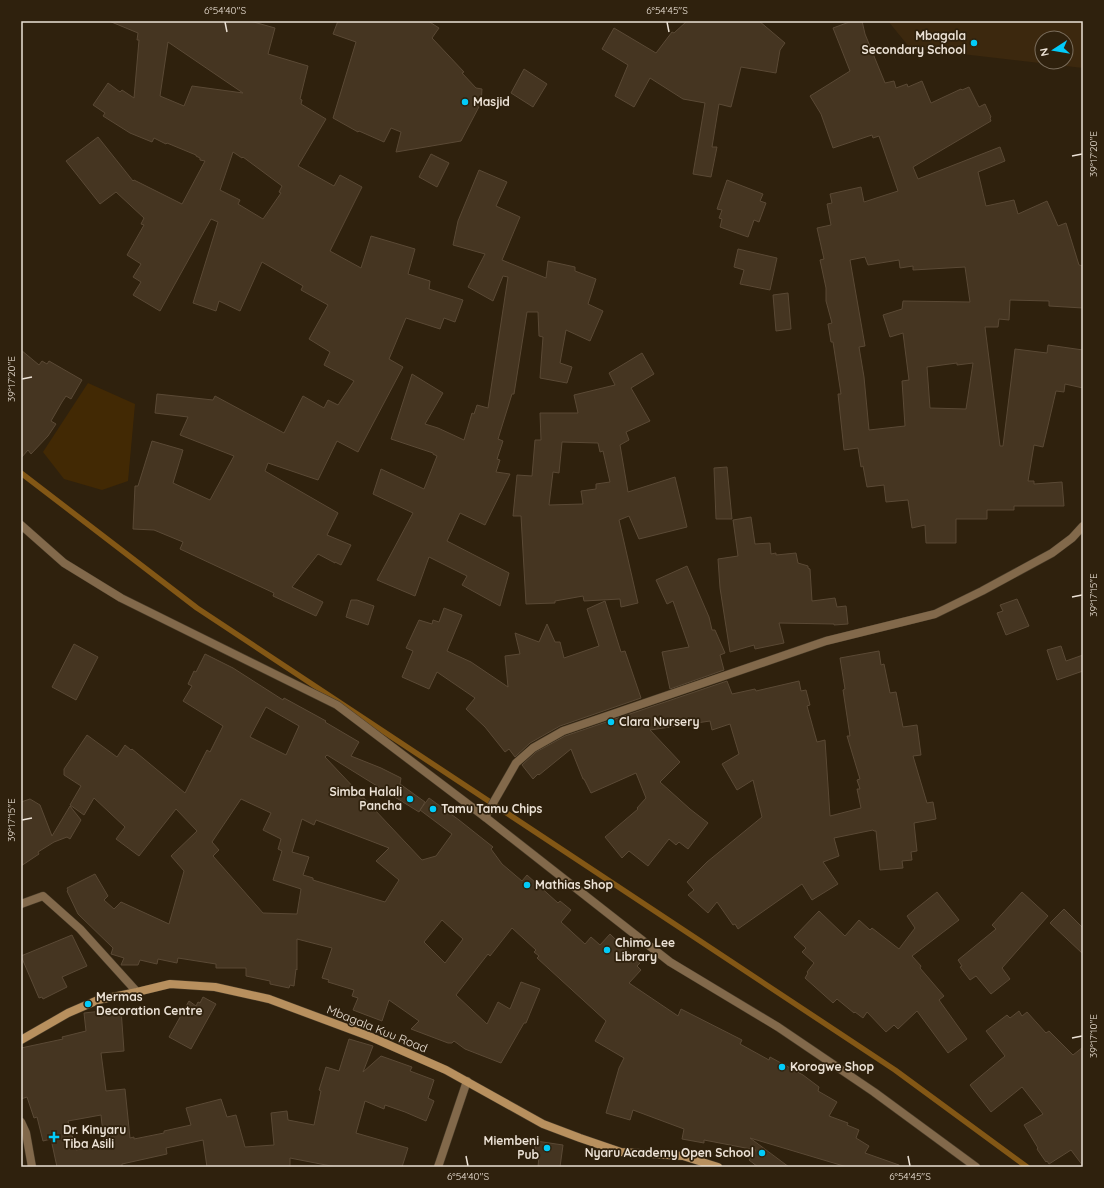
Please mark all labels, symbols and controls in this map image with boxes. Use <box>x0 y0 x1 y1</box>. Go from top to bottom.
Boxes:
text: 6°54'40"S <box>204 4 246 17</box>
text: 6°54'45"S <box>646 4 688 17</box>
place label: Mbagala Secondary School <box>862 28 966 57</box>
north arrow <box>1034 30 1074 70</box>
marker: Mbagala Secondary School <box>969 38 979 48</box>
text: N <box>1037 47 1052 57</box>
place label: Masjid <box>473 94 510 109</box>
marker: Masjid <box>460 97 470 107</box>
text: 39°17'20"E <box>1087 131 1100 177</box>
text: 39°17'20"E <box>5 356 18 402</box>
text: 39°17'15"E <box>1087 573 1100 617</box>
place label: Clara Nursery <box>619 714 699 729</box>
marker: Clara Nursery <box>606 717 616 727</box>
place label: Simba Halali Pancha <box>329 784 402 813</box>
marker: Simba Halali Pancha <box>405 794 415 804</box>
text: 39°17'15"E <box>5 798 18 842</box>
place label: Tamu Tamu Chips <box>441 801 543 816</box>
marker: Tamu Tamu Chips <box>428 804 438 814</box>
place label: Mathias Shop <box>535 877 614 892</box>
marker: Mathias Shop <box>522 880 532 890</box>
place label: Chimo Lee Library <box>615 935 675 964</box>
marker: Chimo Lee Library <box>602 945 612 955</box>
place label: Mermas Decoration Centre <box>96 989 203 1018</box>
marker: Mermas Decoration Centre <box>83 999 93 1009</box>
street label: Mbagala Kuu Road <box>325 1002 430 1056</box>
text: 39°17'10"E <box>1087 1014 1100 1058</box>
place label: Korogwe Shop <box>790 1059 875 1074</box>
marker: Korogwe Shop <box>777 1062 787 1072</box>
place label: Dr. Kinyaru Tiba Asili <box>63 1122 126 1151</box>
marker: Dr. Kinyaru Tiba Asili <box>48 1131 60 1143</box>
place label: Miembeni Pub <box>484 1133 539 1162</box>
marker: Miembeni Pub <box>542 1143 552 1153</box>
place label: Nyaru Academy Open School <box>585 1145 754 1160</box>
marker: Nyaru Academy Open School <box>757 1148 767 1158</box>
text: 6°54'40"S <box>447 1170 489 1183</box>
text: 6°54'45"S <box>889 1170 931 1183</box>

